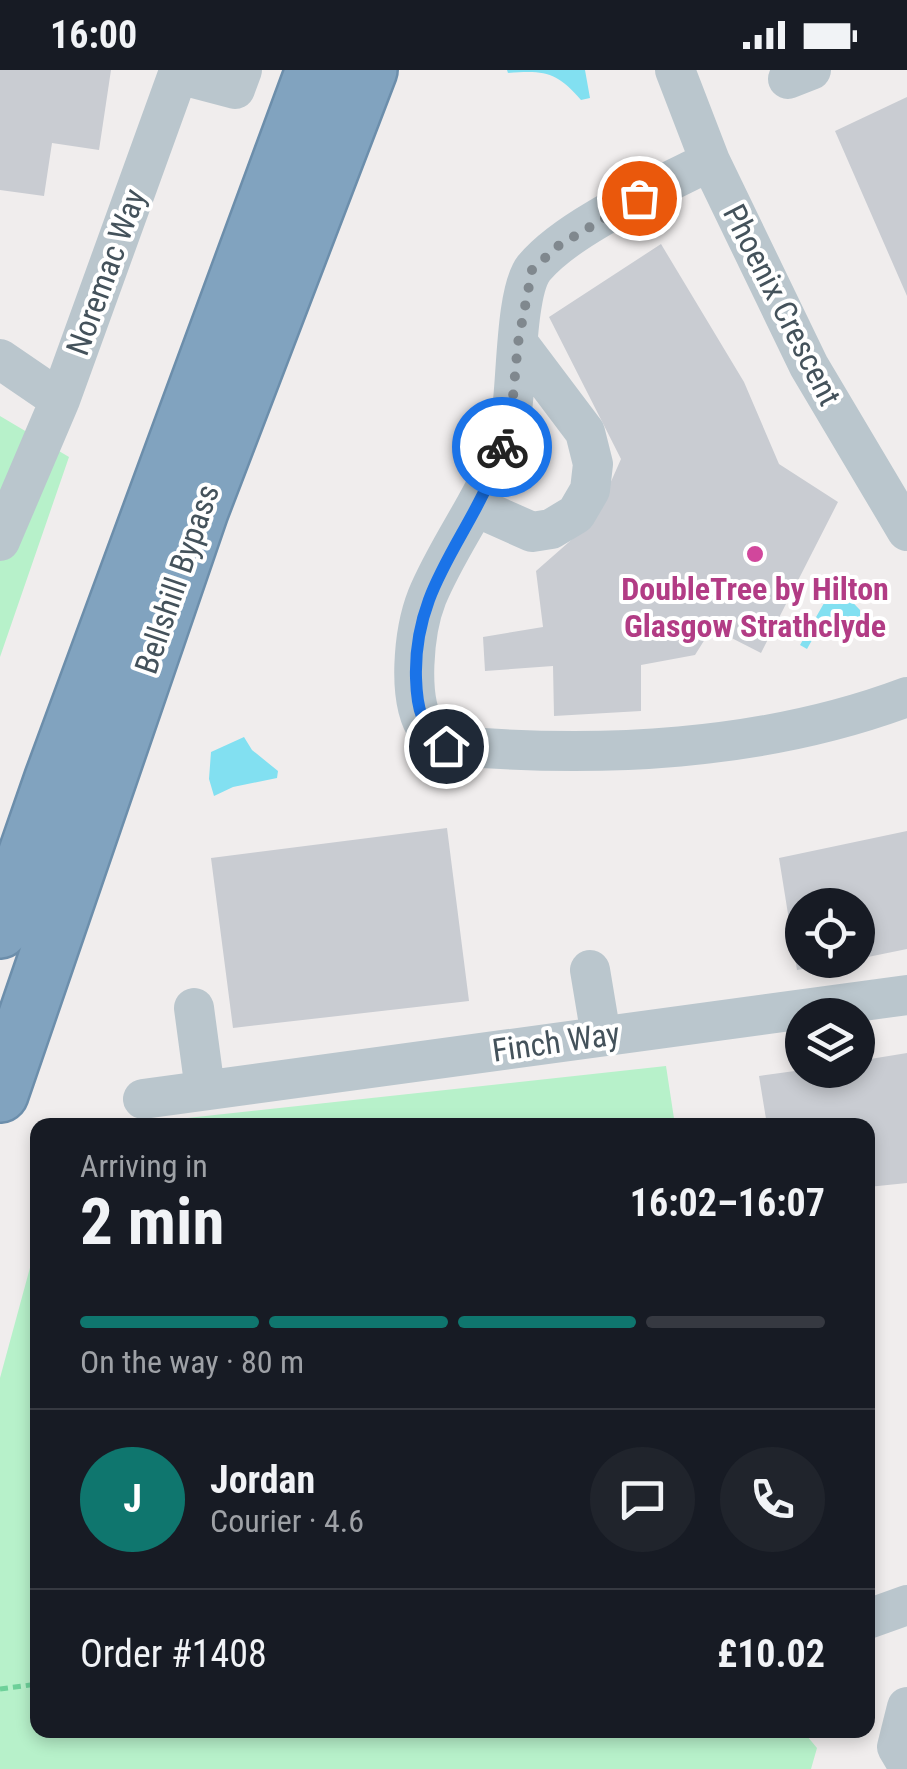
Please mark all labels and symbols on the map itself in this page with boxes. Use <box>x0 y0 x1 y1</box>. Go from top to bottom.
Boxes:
pin <box>597 156 682 241</box>
street label: Noremac Way <box>58 184 154 360</box>
street label: Phoenix Crescent <box>715 198 849 412</box>
courier <box>452 397 552 497</box>
street label: Bellshill Bypass <box>127 479 227 679</box>
marker: DoubleTree by Hilton Glasgow Strathclyde <box>744 543 766 565</box>
place label: DoubleTree by Hilton Glasgow Strathclyde <box>621 570 889 645</box>
pin <box>404 704 489 789</box>
street label: Finch Way <box>490 1014 622 1070</box>

